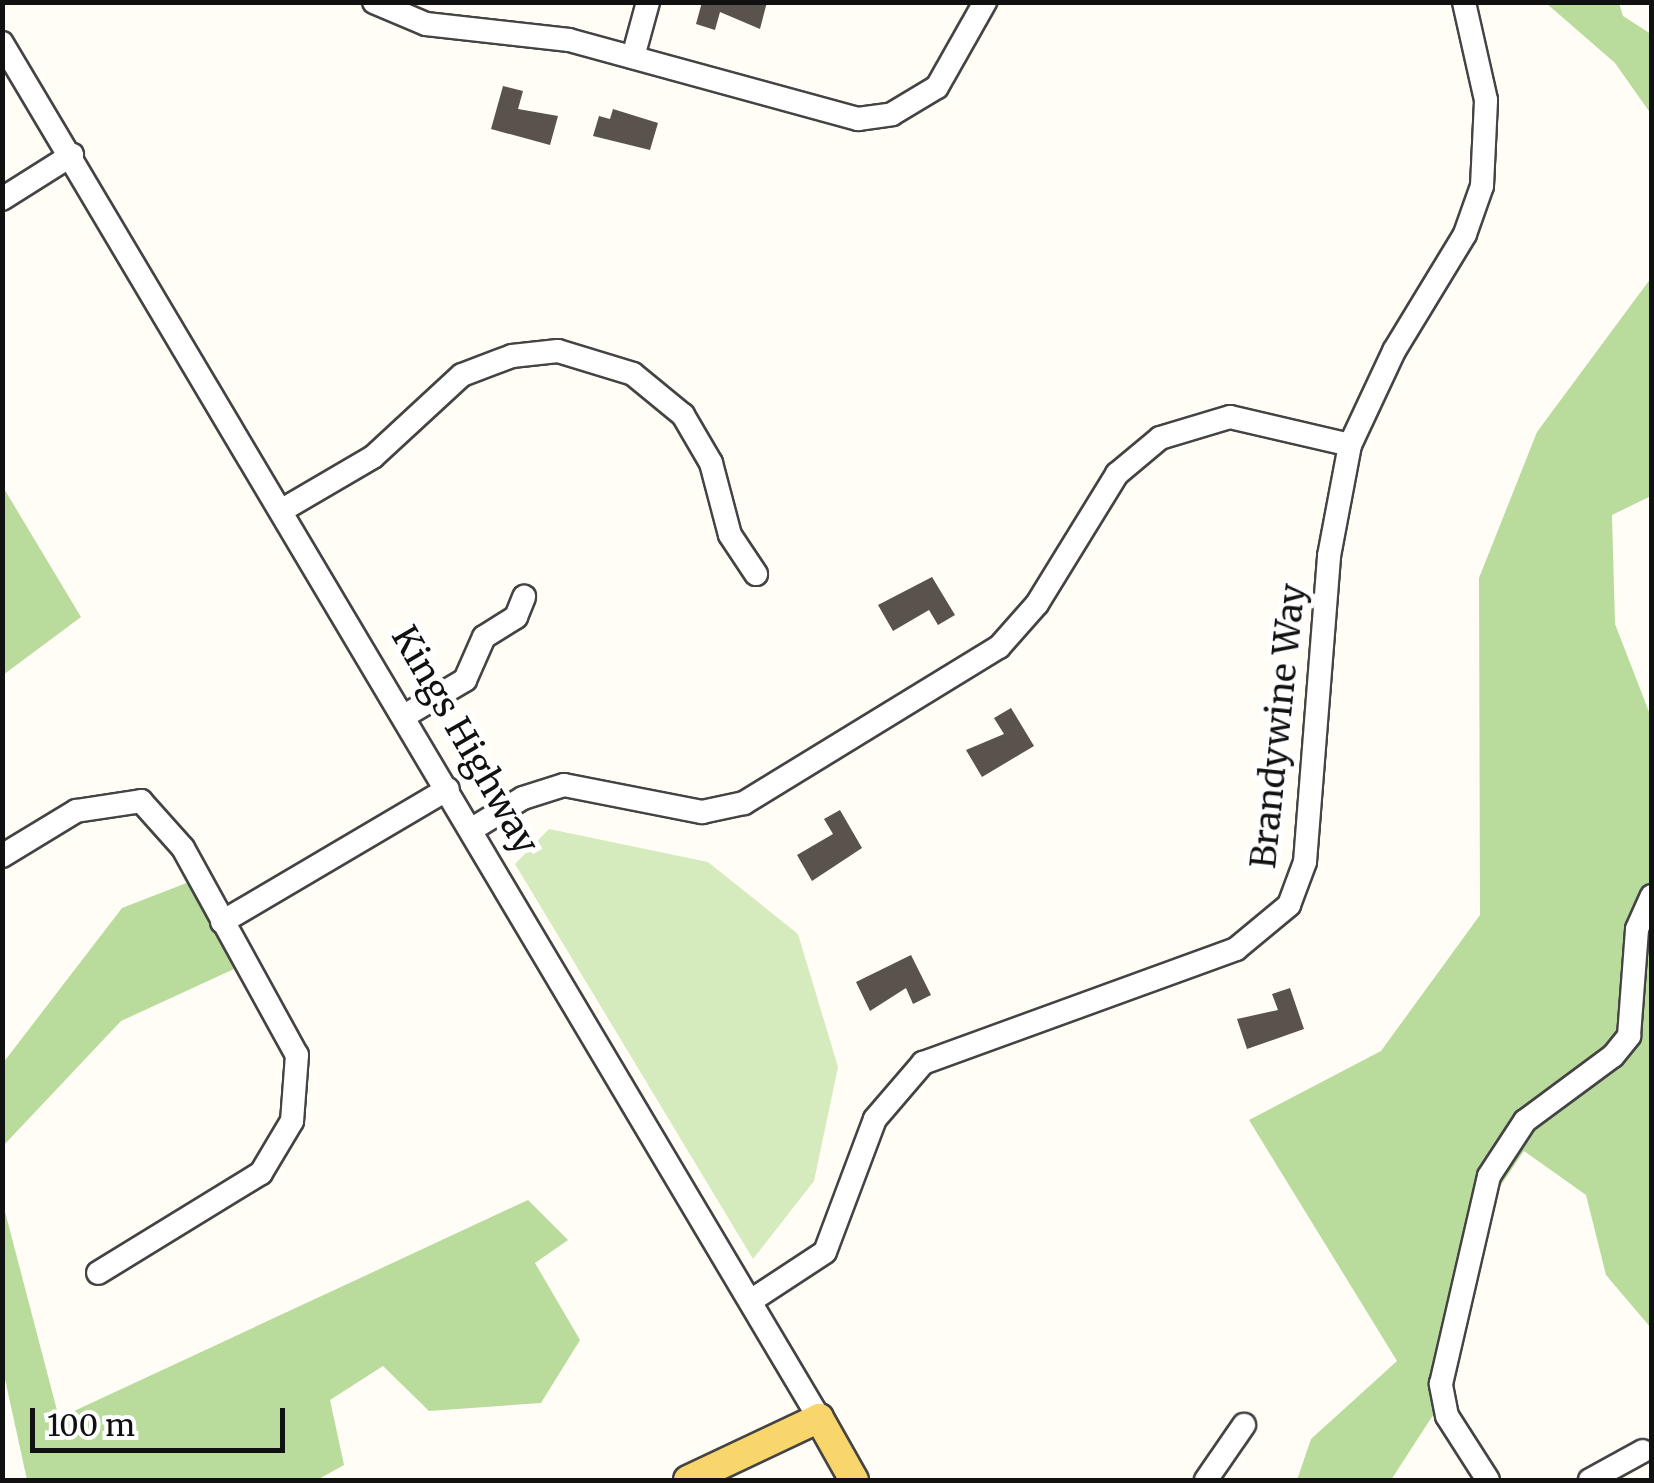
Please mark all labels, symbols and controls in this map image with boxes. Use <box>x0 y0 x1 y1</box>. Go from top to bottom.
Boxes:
street label: Brandywine Way <box>1242 582 1314 870</box>
street label: Kings Highway <box>383 619 547 861</box>
scale bar <box>35 1388 290 1450</box>
text: 100 m <box>47 1406 135 1444</box>

